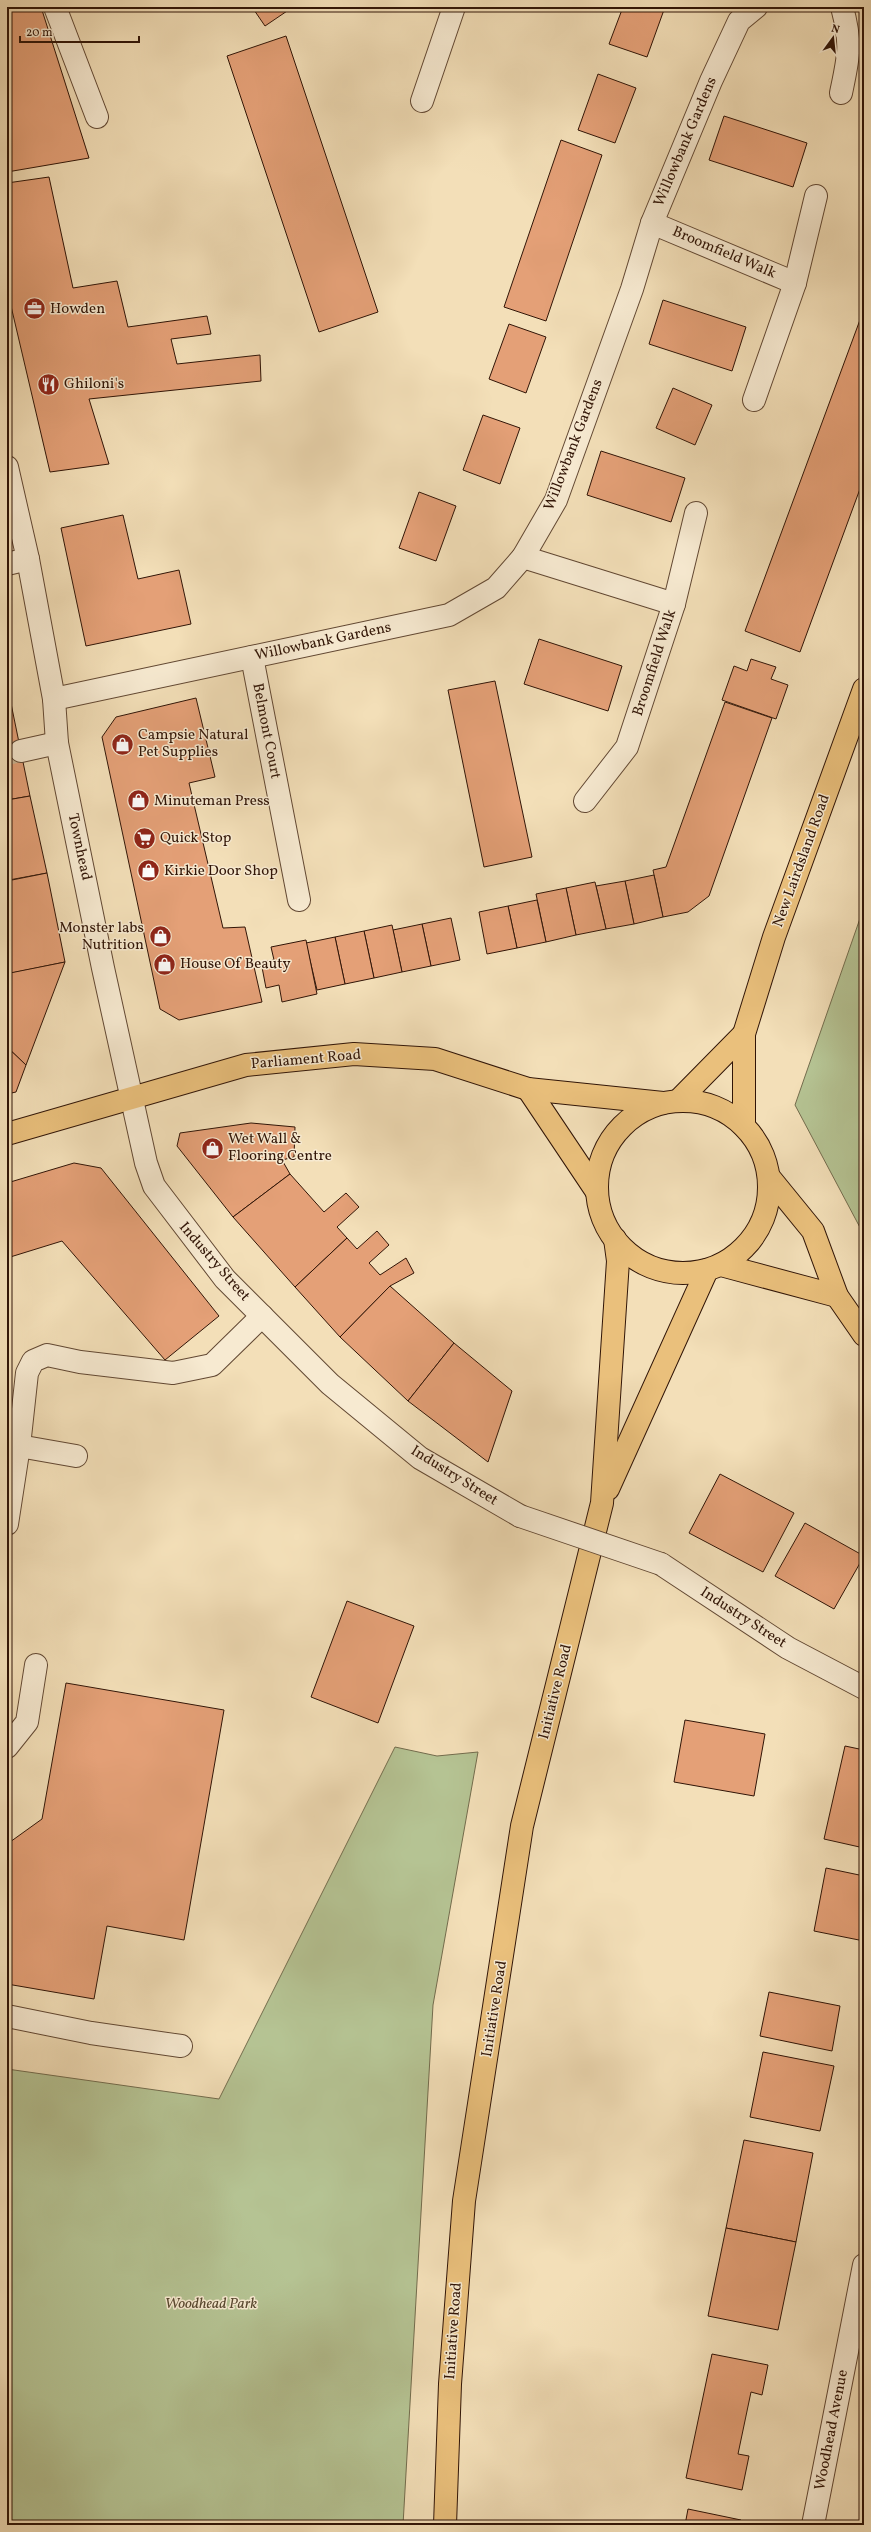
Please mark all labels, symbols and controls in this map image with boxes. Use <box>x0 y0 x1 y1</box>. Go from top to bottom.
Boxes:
scale bar <box>20 18 139 44</box>
north arrow <box>813 18 853 58</box>
text: N <box>829 22 841 38</box>
text: 20 m <box>26 25 53 41</box>
street label: Willowbank Gardens <box>649 74 723 210</box>
street label: Broomfield Walk <box>669 222 779 284</box>
office icon: Howden <box>22 296 48 322</box>
place label: Howden <box>50 299 105 320</box>
restaurant icon: Ghiloni's <box>36 371 62 397</box>
place label: Ghiloni's <box>64 374 124 395</box>
street label: Willowbank Gardens <box>539 376 609 514</box>
street label: Broomfield Walk <box>628 607 682 719</box>
street label: Willowbank Gardens <box>253 617 393 667</box>
street label: Belmont Court <box>246 681 286 781</box>
place label: Campsie Natural Pet Supplies <box>138 725 249 763</box>
shop icon: Campsie Natural Pet Supplies <box>109 731 135 757</box>
shop icon: Minuteman Press <box>126 788 152 814</box>
place label: Minuteman Press <box>154 791 270 812</box>
street label: New Lairdsland Road <box>768 792 836 930</box>
street label: Townhead <box>62 812 96 882</box>
supermarket icon: Quick Stop <box>132 825 158 851</box>
place label: Quick Stop <box>160 828 231 849</box>
shop icon: Kirkie Door Shop <box>136 858 162 884</box>
place label: Kirkie Door Shop <box>164 861 278 882</box>
place label: Monster labs Nutrition <box>59 918 144 956</box>
shop icon: Monster labs Nutrition <box>147 924 173 950</box>
shop icon: House Of Beauty <box>151 951 177 977</box>
place label: House Of Beauty <box>180 954 291 975</box>
street label: Parliament Road <box>250 1045 362 1075</box>
place label: Wet Wall & Flooring Centre <box>228 1129 332 1167</box>
shop icon: Wet Wall & Flooring Centre <box>199 1135 225 1161</box>
street label: Industry Street <box>174 1218 254 1306</box>
street label: Industry Street <box>406 1441 502 1511</box>
street label: Industry Street <box>696 1582 790 1654</box>
street label: Initiative Road <box>534 1642 578 1742</box>
street label: Initiative Road <box>477 1959 513 2059</box>
street label: Initiative Road <box>440 2282 468 2380</box>
park label: Woodhead Park <box>165 2294 257 2315</box>
street label: Woodhead Avenue <box>810 2368 854 2492</box>

